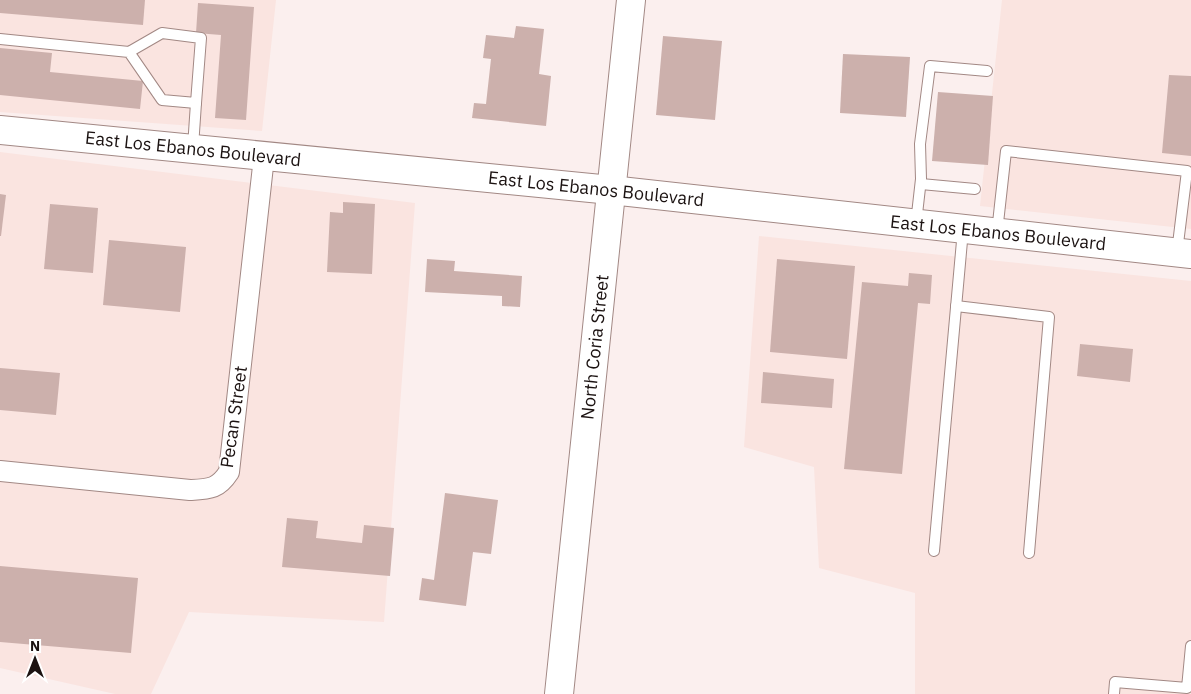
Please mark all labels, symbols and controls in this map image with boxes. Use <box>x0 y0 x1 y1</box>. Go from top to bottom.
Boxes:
street label: East Los Ebanos Boulevard <box>84 126 302 171</box>
street label: East Los Ebanos Boulevard <box>487 166 705 211</box>
street label: East Los Ebanos Boulevard <box>889 210 1107 255</box>
street label: North Coria Street <box>575 273 614 421</box>
street label: Pecan Street <box>215 364 252 470</box>
north arrow <box>10 634 60 684</box>
text: N <box>30 637 40 655</box>

